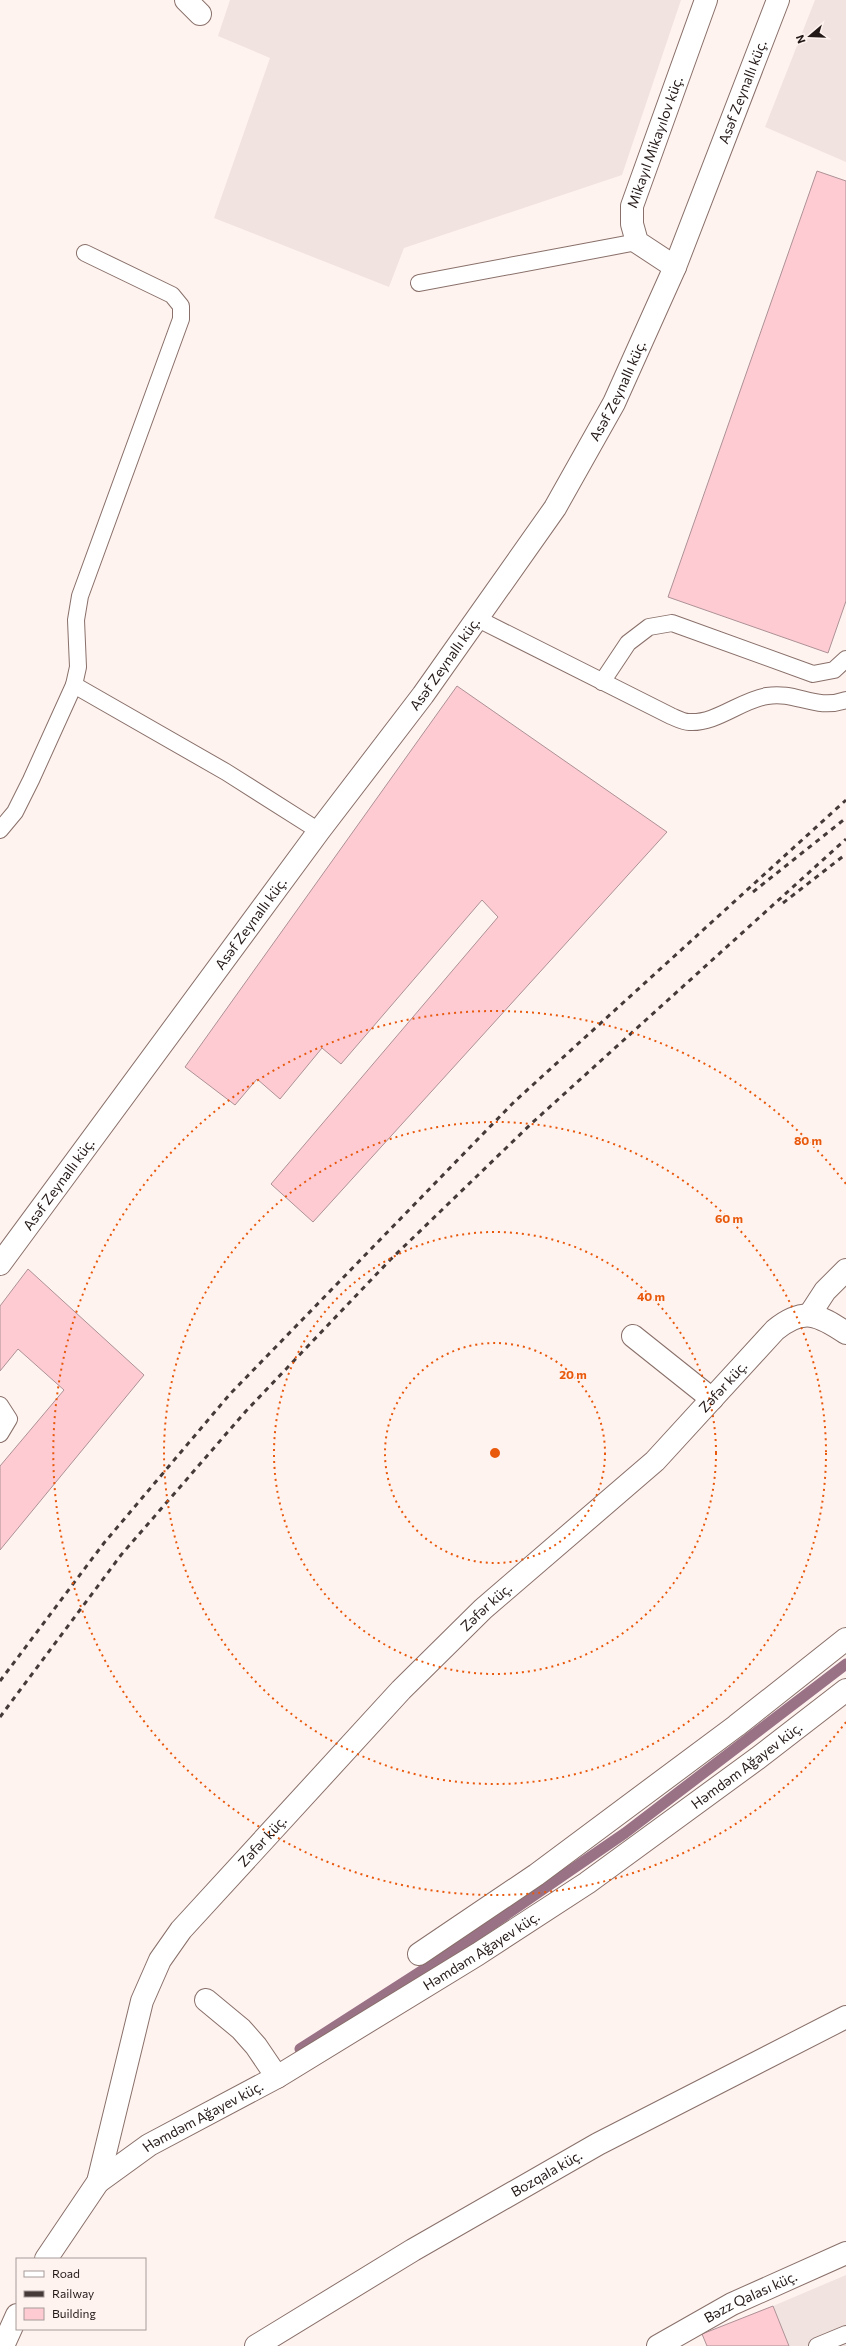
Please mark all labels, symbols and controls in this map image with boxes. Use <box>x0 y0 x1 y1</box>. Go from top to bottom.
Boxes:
north arrow <box>790 16 830 56</box>
text: N <box>793 33 808 45</box>
street label: Asəf Zeynallı küç. <box>714 37 770 146</box>
street label: Mikayıl Mikayılov küç. <box>623 74 686 210</box>
street label: Asəf Zeynallı küç. <box>585 338 649 444</box>
street label: Asəf Zeynallı küç. <box>406 614 483 713</box>
street label: Asəf Zeynallı küç. <box>211 874 290 972</box>
text: 80 m <box>794 1133 822 1147</box>
street label: Asəf Zeynallı küç. <box>19 1135 98 1233</box>
text: 60 m <box>715 1211 743 1225</box>
text: 40 m <box>637 1289 665 1303</box>
street label: Zəfər küç. <box>695 1357 750 1416</box>
text: 20 m <box>559 1367 587 1381</box>
centre of rings <box>488 1446 502 1460</box>
street label: Zəfər küç. <box>457 1579 515 1634</box>
street label: Həmdəm Ağayev küç. <box>688 1718 805 1812</box>
street label: Zəfər küç. <box>234 1812 290 1870</box>
street label: Həmdəm Ağayev küç. <box>420 1907 542 1994</box>
street label: Həmdəm Ağayev küç. <box>139 2077 266 2155</box>
street label: Bozqala küç. <box>508 2146 585 2200</box>
legend <box>16 2258 146 2330</box>
text: Road <box>52 2266 80 2280</box>
street label: Bəzz Qalası küç. <box>701 2267 800 2326</box>
text: Railway <box>52 2286 94 2300</box>
text: Building <box>52 2306 96 2320</box>

